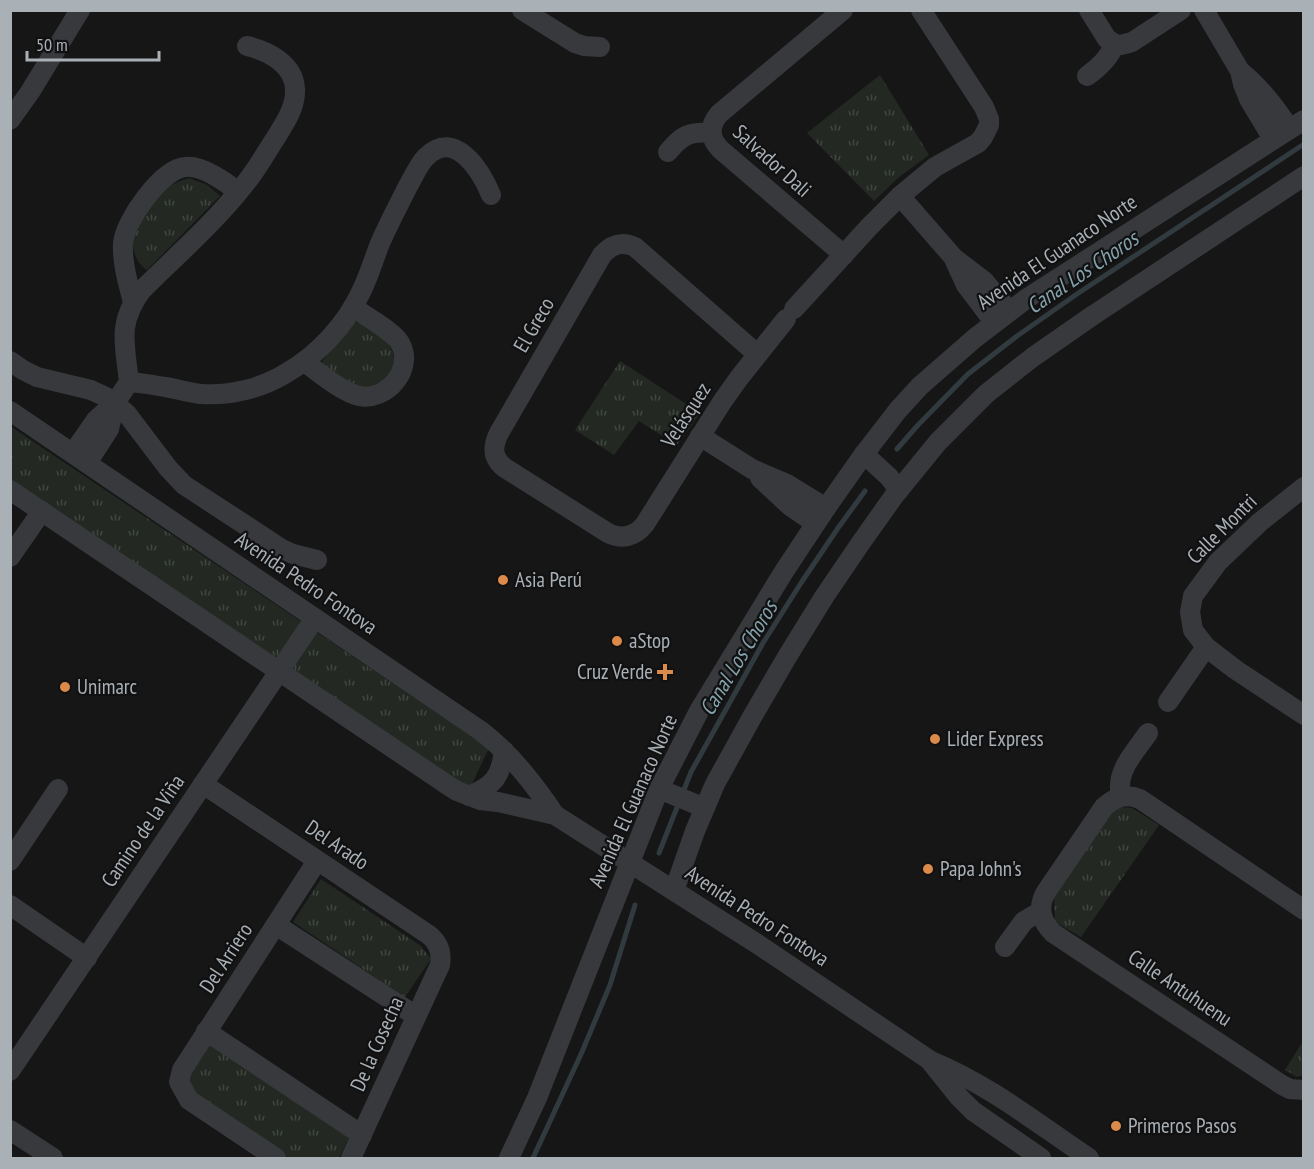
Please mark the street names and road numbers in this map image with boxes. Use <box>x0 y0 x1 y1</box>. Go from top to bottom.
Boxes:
street label: Salvador Dali <box>728 118 817 203</box>
street label: Avenida El Guanaco Norte <box>972 188 1142 315</box>
street label: El Greco <box>507 292 560 357</box>
street label: Velásquez <box>654 377 717 453</box>
street label: Calle Montri <box>1181 488 1262 569</box>
street label: Avenida Pedro Fontova <box>230 525 383 640</box>
street label: Avenida El Guanaco Norte <box>582 710 683 892</box>
street label: Camino de la Viña <box>95 769 190 892</box>
street label: Del Arado <box>300 814 374 876</box>
street label: Avenida Pedro Fontova <box>680 859 834 972</box>
street label: Del Arriero <box>193 918 258 998</box>
street label: Calle Antuhuenu <box>1123 943 1237 1032</box>
street label: De la Cosecha <box>344 992 409 1095</box>

